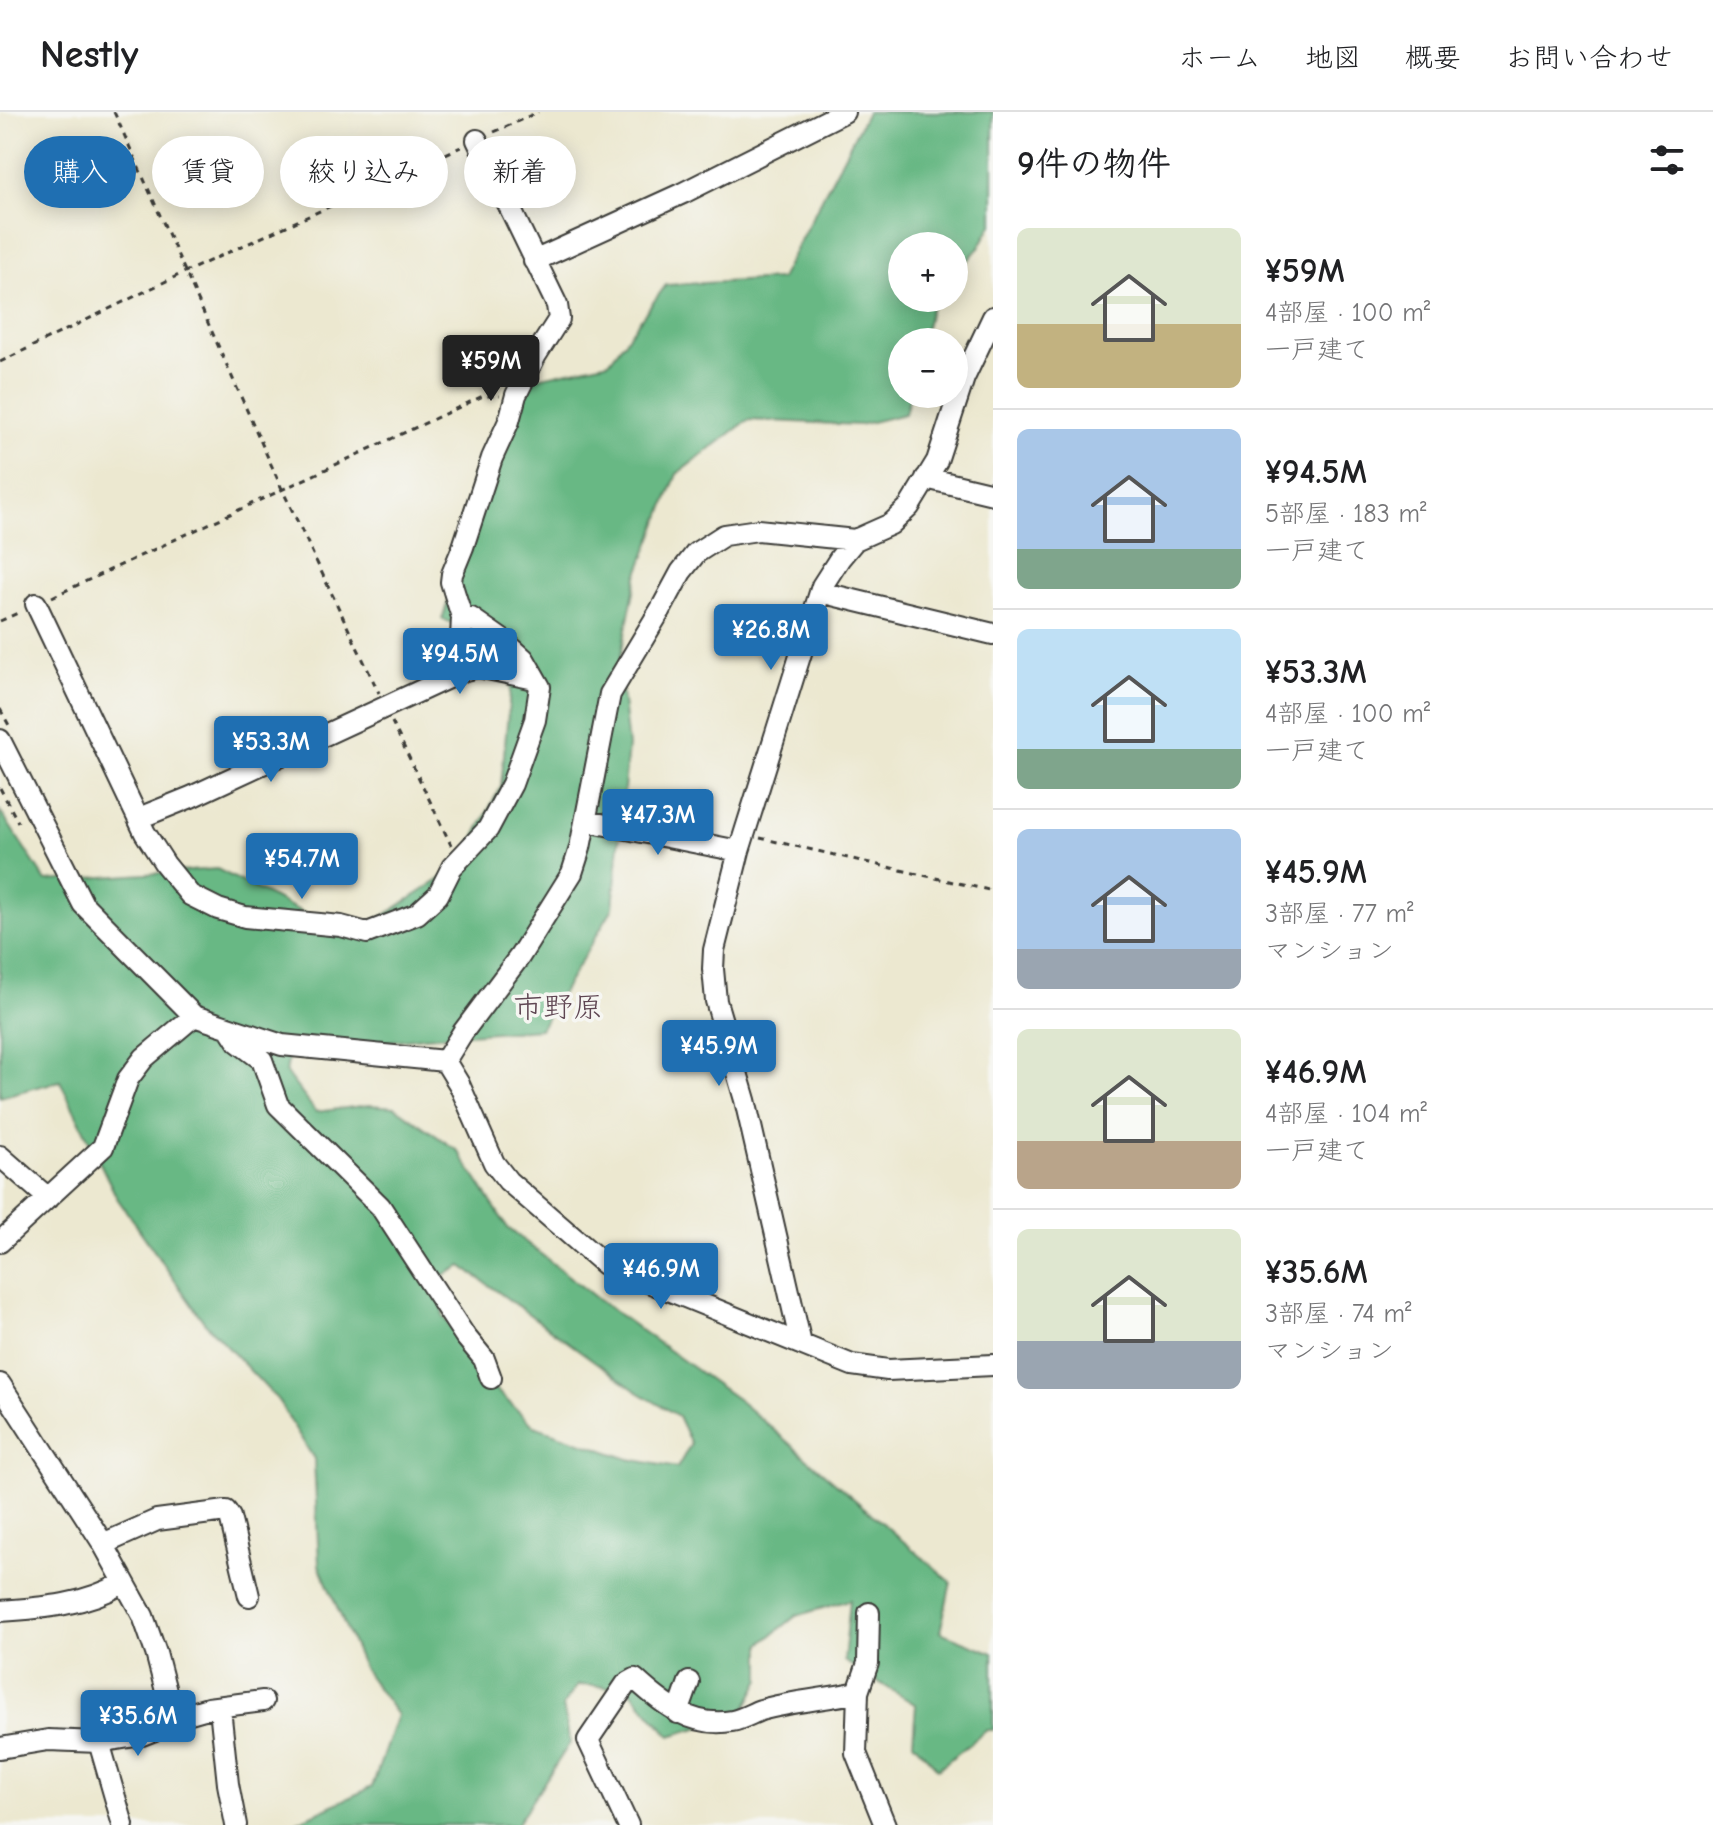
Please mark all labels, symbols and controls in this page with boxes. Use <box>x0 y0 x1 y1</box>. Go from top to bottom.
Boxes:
text: Nestly <box>40 33 138 77</box>
text: ホーム <box>1178 42 1261 74</box>
text: 地図 <box>1305 42 1361 74</box>
text: 概要 <box>1405 42 1461 74</box>
text: お問い合わせ <box>1505 42 1673 74</box>
chip: 購入 <box>24 136 136 208</box>
chip: 賃貸 <box>152 136 264 208</box>
chip: 絞り込み <box>280 136 448 208</box>
chip: 新着 <box>464 136 576 208</box>
icon: filters <box>1645 138 1689 182</box>
text: 9件の物件 <box>1017 144 1171 184</box>
map controls <box>888 232 968 408</box>
button: + <box>888 232 968 312</box>
text: ¥59M <box>1265 251 1345 291</box>
icon: home <box>1081 260 1177 356</box>
text: 4部屋 · 100 m² <box>1265 298 1430 328</box>
button: − <box>888 328 968 408</box>
pin: ¥59M <box>444 335 538 403</box>
text: 一戸建て <box>1265 335 1369 365</box>
text: ¥59M <box>460 346 522 376</box>
text: ¥94.5M <box>1265 452 1367 492</box>
icon: home <box>1081 461 1177 557</box>
text: 5部屋 · 183 m² <box>1265 499 1427 529</box>
text: 一戸建て <box>1265 536 1369 566</box>
pin: ¥26.8M <box>706 604 836 672</box>
text: ¥26.8M <box>732 615 810 645</box>
pin: ¥94.5M <box>395 628 525 696</box>
text: ¥94.5M <box>421 639 499 669</box>
text: ¥53.3M <box>1265 652 1367 692</box>
icon: home <box>1081 661 1177 757</box>
text: 4部屋 · 100 m² <box>1265 699 1430 729</box>
pin: ¥53.3M <box>206 716 336 784</box>
text: ¥53.3M <box>232 727 310 757</box>
text: 一戸建て <box>1265 736 1369 766</box>
pin: ¥47.3M <box>593 789 723 857</box>
text: ¥47.3M <box>620 800 696 830</box>
pin: ¥54.7M <box>237 833 367 901</box>
text: ¥54.7M <box>264 844 340 874</box>
text: ¥45.9M <box>1265 852 1367 892</box>
icon: home <box>1081 861 1177 957</box>
text: 3部屋 · 77 m² <box>1265 899 1413 929</box>
text: マンション <box>1265 936 1394 966</box>
district label: 市野原 <box>513 990 603 1025</box>
pin: ¥45.9M <box>654 1020 784 1088</box>
text: ¥45.9M <box>680 1031 758 1061</box>
text: ¥46.9M <box>1265 1052 1367 1092</box>
icon: home <box>1081 1061 1177 1157</box>
text: 4部屋 · 104 m² <box>1265 1099 1427 1129</box>
text: 一戸建て <box>1265 1136 1369 1166</box>
pin: ¥46.9M <box>596 1243 726 1311</box>
text: ¥35.6M <box>1265 1252 1368 1292</box>
text: ¥46.9M <box>622 1254 700 1284</box>
icon: home <box>1081 1261 1177 1357</box>
text: 3部屋 · 74 m² <box>1265 1299 1412 1329</box>
text: マンション <box>1265 1336 1394 1366</box>
pin: ¥35.6M <box>73 1690 203 1758</box>
text: ¥35.6M <box>99 1701 177 1731</box>

